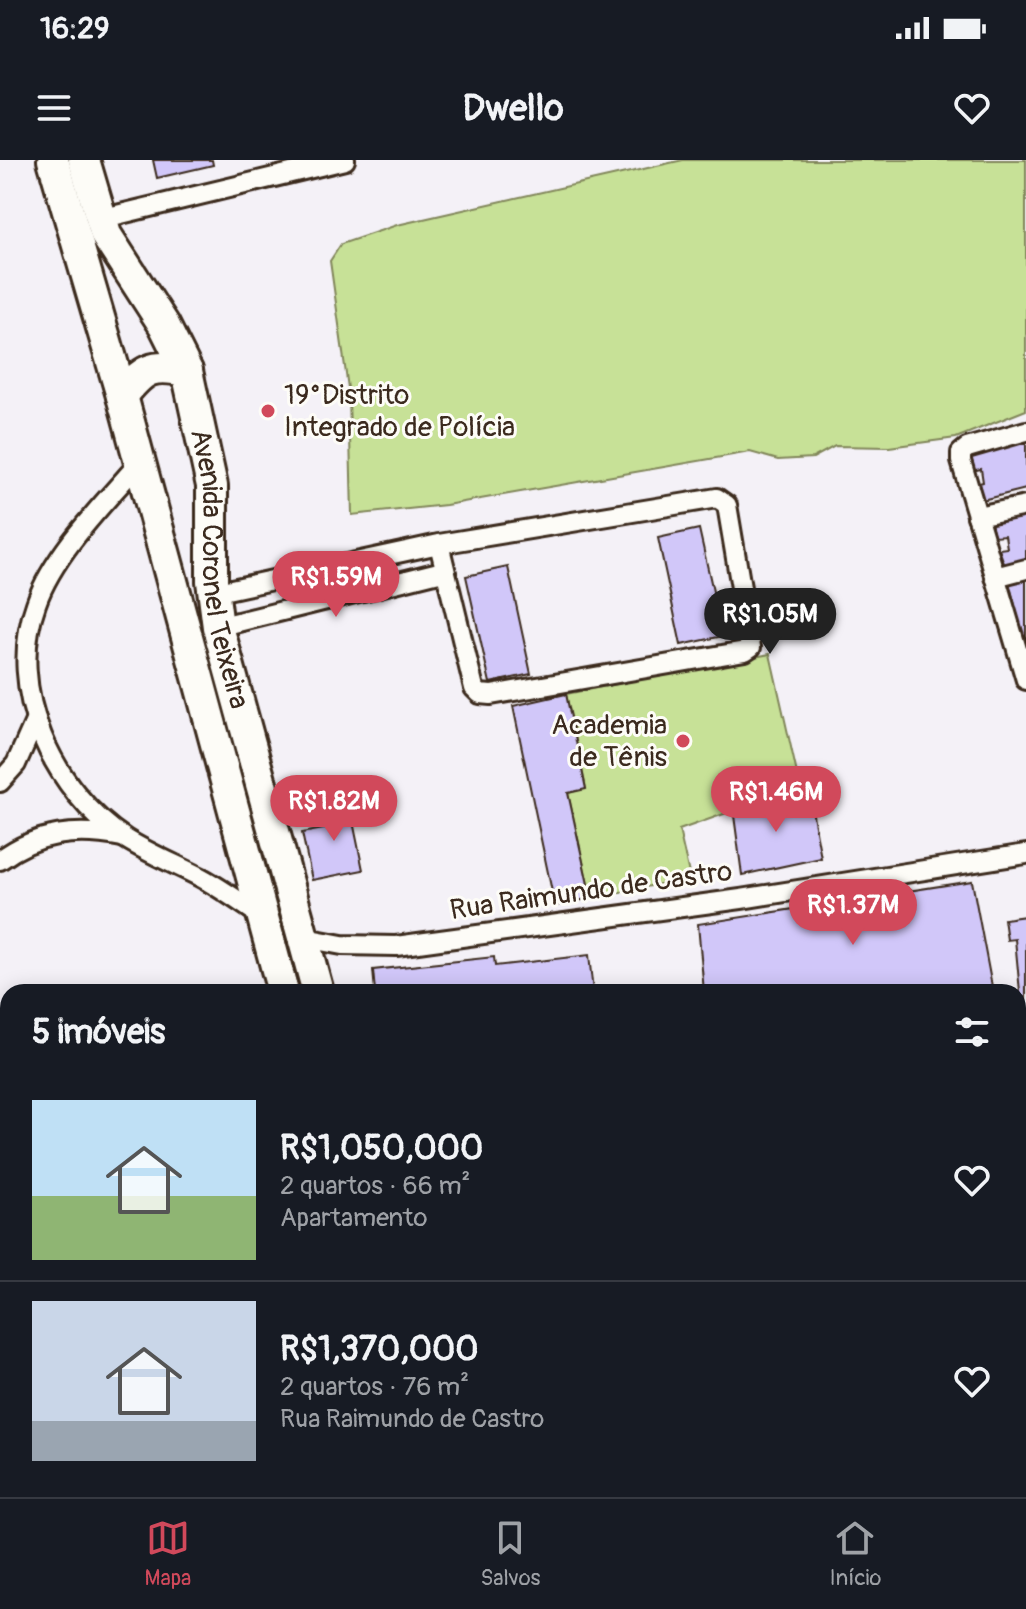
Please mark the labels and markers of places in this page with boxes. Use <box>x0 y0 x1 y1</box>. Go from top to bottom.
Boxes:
place label: 19°Distrito Integrado de Polícia <box>284 378 515 445</box>
marker: 19°Distrito Integrado de Polícia <box>259 402 277 420</box>
pin: R$1.59M <box>262 551 410 619</box>
pin: R$1.05M <box>696 588 844 656</box>
place label: Academia de Tênis <box>551 708 667 775</box>
marker: Academia de Tênis <box>674 732 692 750</box>
pin: R$1.46M <box>702 766 850 834</box>
pin: R$1.82M <box>260 775 408 843</box>
pin: R$1.37M <box>779 879 927 947</box>

